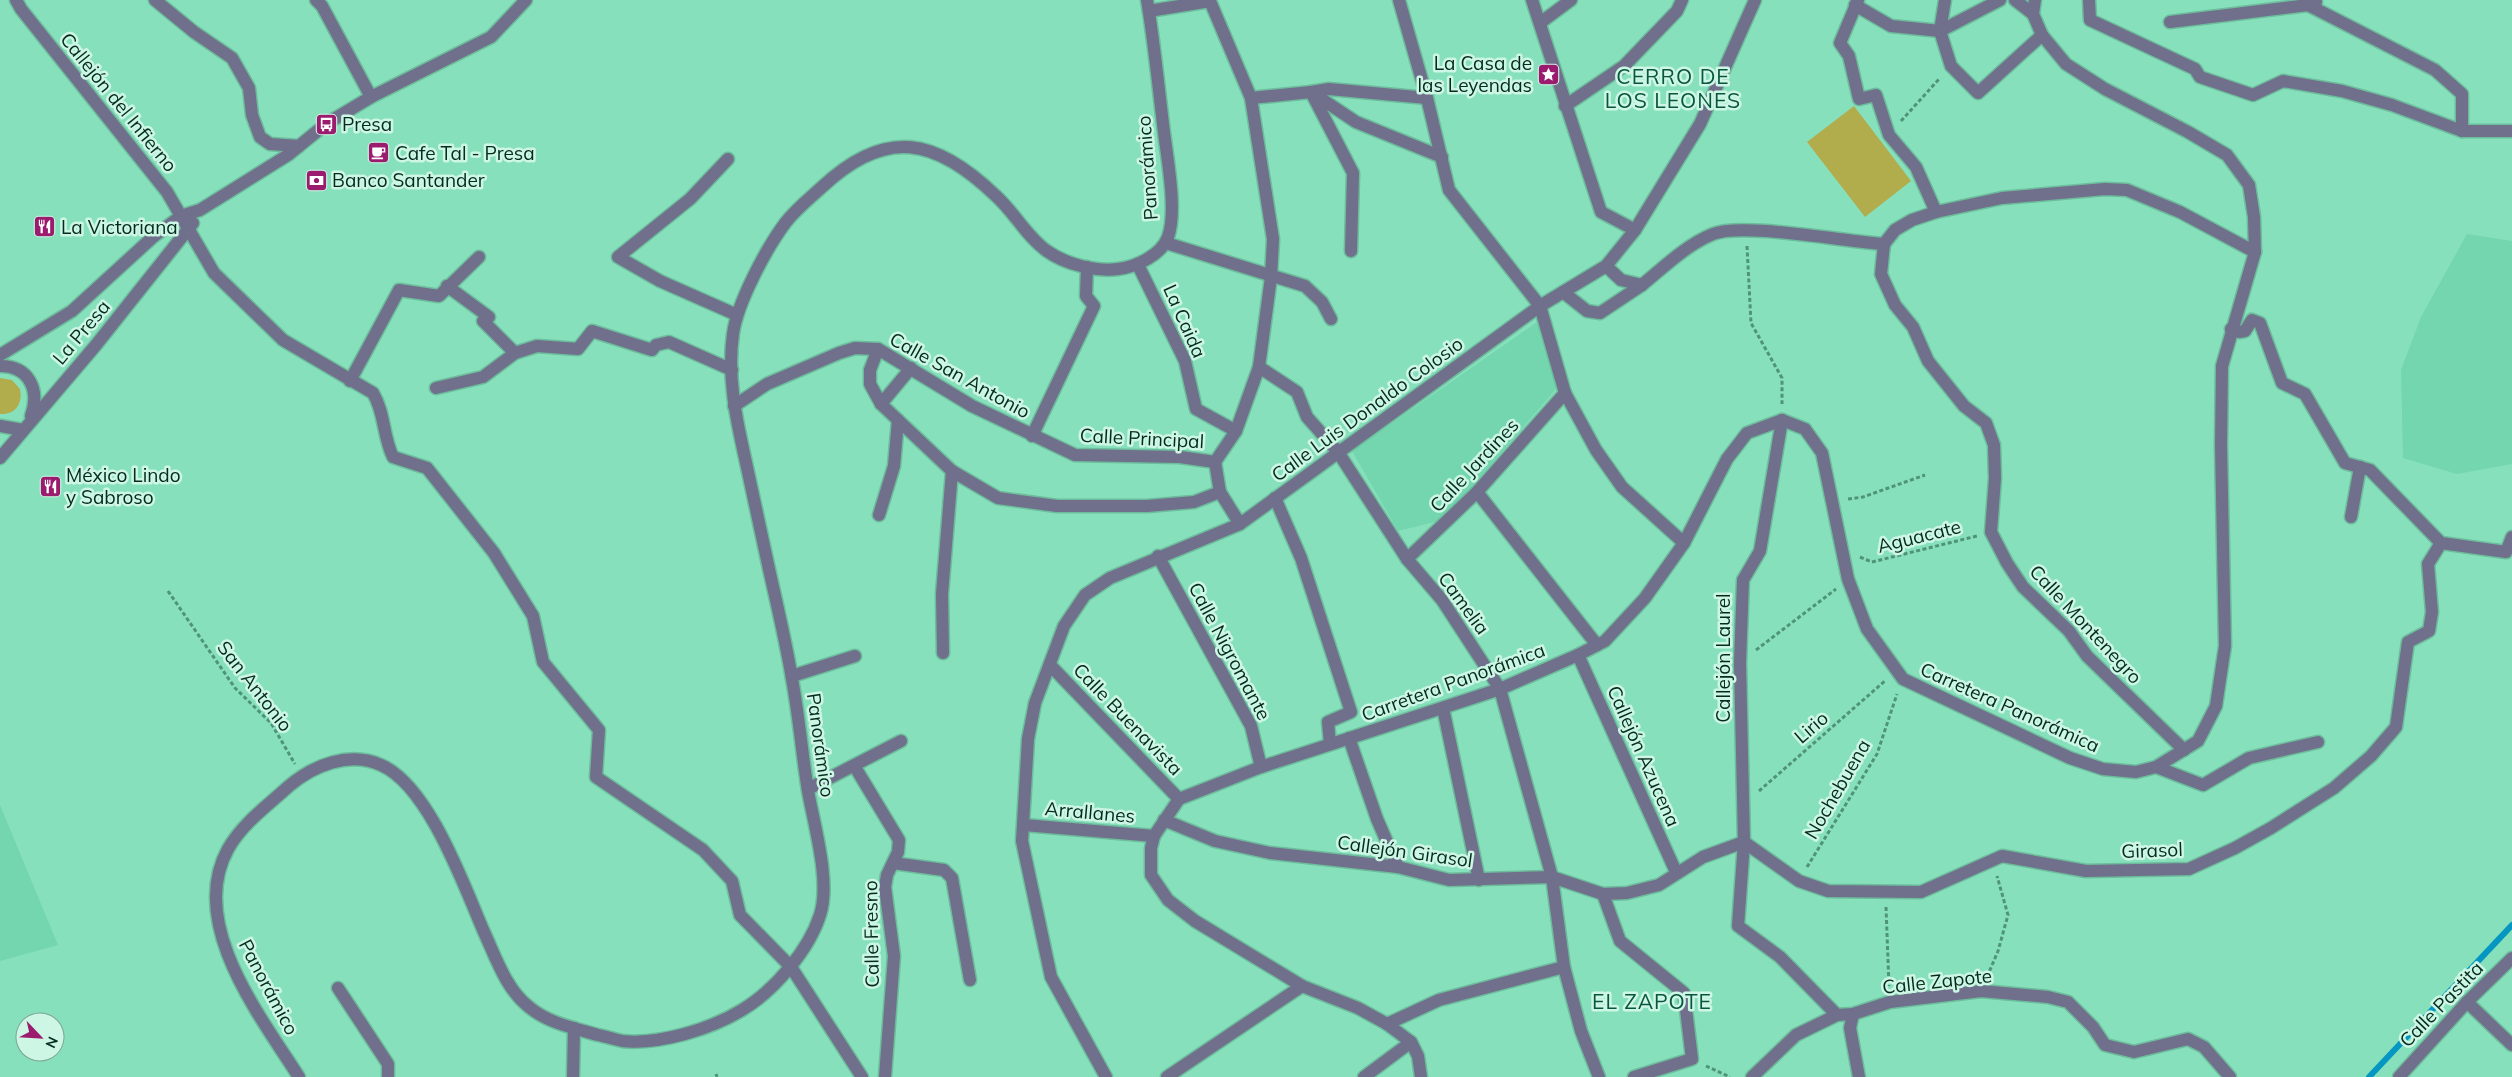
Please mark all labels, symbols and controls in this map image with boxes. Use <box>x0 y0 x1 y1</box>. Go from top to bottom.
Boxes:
street label: Callejón del Infierno <box>55 27 183 177</box>
place label: La Casa de las Leyendas <box>1418 51 1532 97</box>
place icon: La Casa de las Leyendas <box>1536 62 1560 86</box>
district label: CERRO DE LOS LEONES <box>1605 63 1741 113</box>
bus stop icon: Presa <box>314 112 338 136</box>
place label: Presa <box>342 112 392 136</box>
street label: Panorámico <box>1131 115 1163 221</box>
cafe icon: Cafe Tal - Presa <box>367 141 391 165</box>
place label: Cafe Tal - Presa <box>395 141 535 165</box>
bank icon: Banco Santander <box>304 168 328 192</box>
place label: Banco Santander <box>332 168 485 192</box>
restaurant icon: La Victoriana <box>33 215 57 239</box>
place label: La Victoriana <box>61 215 178 239</box>
street label: La Caida <box>1158 280 1212 362</box>
street label: La Presa <box>47 295 115 369</box>
street label: Calle San Antonio <box>886 327 1034 423</box>
street label: Calle Luis Donaldo Colosio <box>1266 331 1468 487</box>
street label: Calle Jardines <box>1424 413 1524 517</box>
street label: Calle Principal <box>1079 423 1205 453</box>
place label: México Lindo y Sabroso <box>66 463 181 509</box>
restaurant icon: México Lindo y Sabroso <box>38 474 62 498</box>
street label: Aguacate <box>1875 514 1963 558</box>
street label: Calle Montenegro <box>2025 559 2147 689</box>
street label: Camelia <box>1433 567 1495 639</box>
street label: Calle Nigromante <box>1184 578 1276 724</box>
street label: Callejón Laurel <box>1711 593 1735 723</box>
street label: San Antonio <box>212 636 298 736</box>
street label: Carretera Panorámica <box>1358 638 1548 726</box>
street label: Carretera Panorámica <box>1917 657 2103 757</box>
street label: Calle Buenavista <box>1068 658 1188 780</box>
street label: Callejón Azucena <box>1602 682 1686 830</box>
street label: Panorámico <box>802 691 840 799</box>
street label: Lirio <box>1789 706 1833 748</box>
street label: Nochebuena <box>1799 735 1875 843</box>
street label: Arrallanes <box>1044 796 1136 828</box>
street label: Callejón Girasol <box>1336 830 1474 872</box>
street label: Girasol <box>2121 837 2183 863</box>
street label: Calle Fresno <box>858 880 884 988</box>
street label: Panorámico <box>234 935 304 1039</box>
street label: Calle Pastita <box>2394 956 2488 1052</box>
street label: Calle Zapote <box>1881 963 1993 999</box>
district label: EL ZAPOTE <box>1592 988 1712 1014</box>
north arrow <box>15 1012 65 1062</box>
text: N <box>41 1034 62 1051</box>

